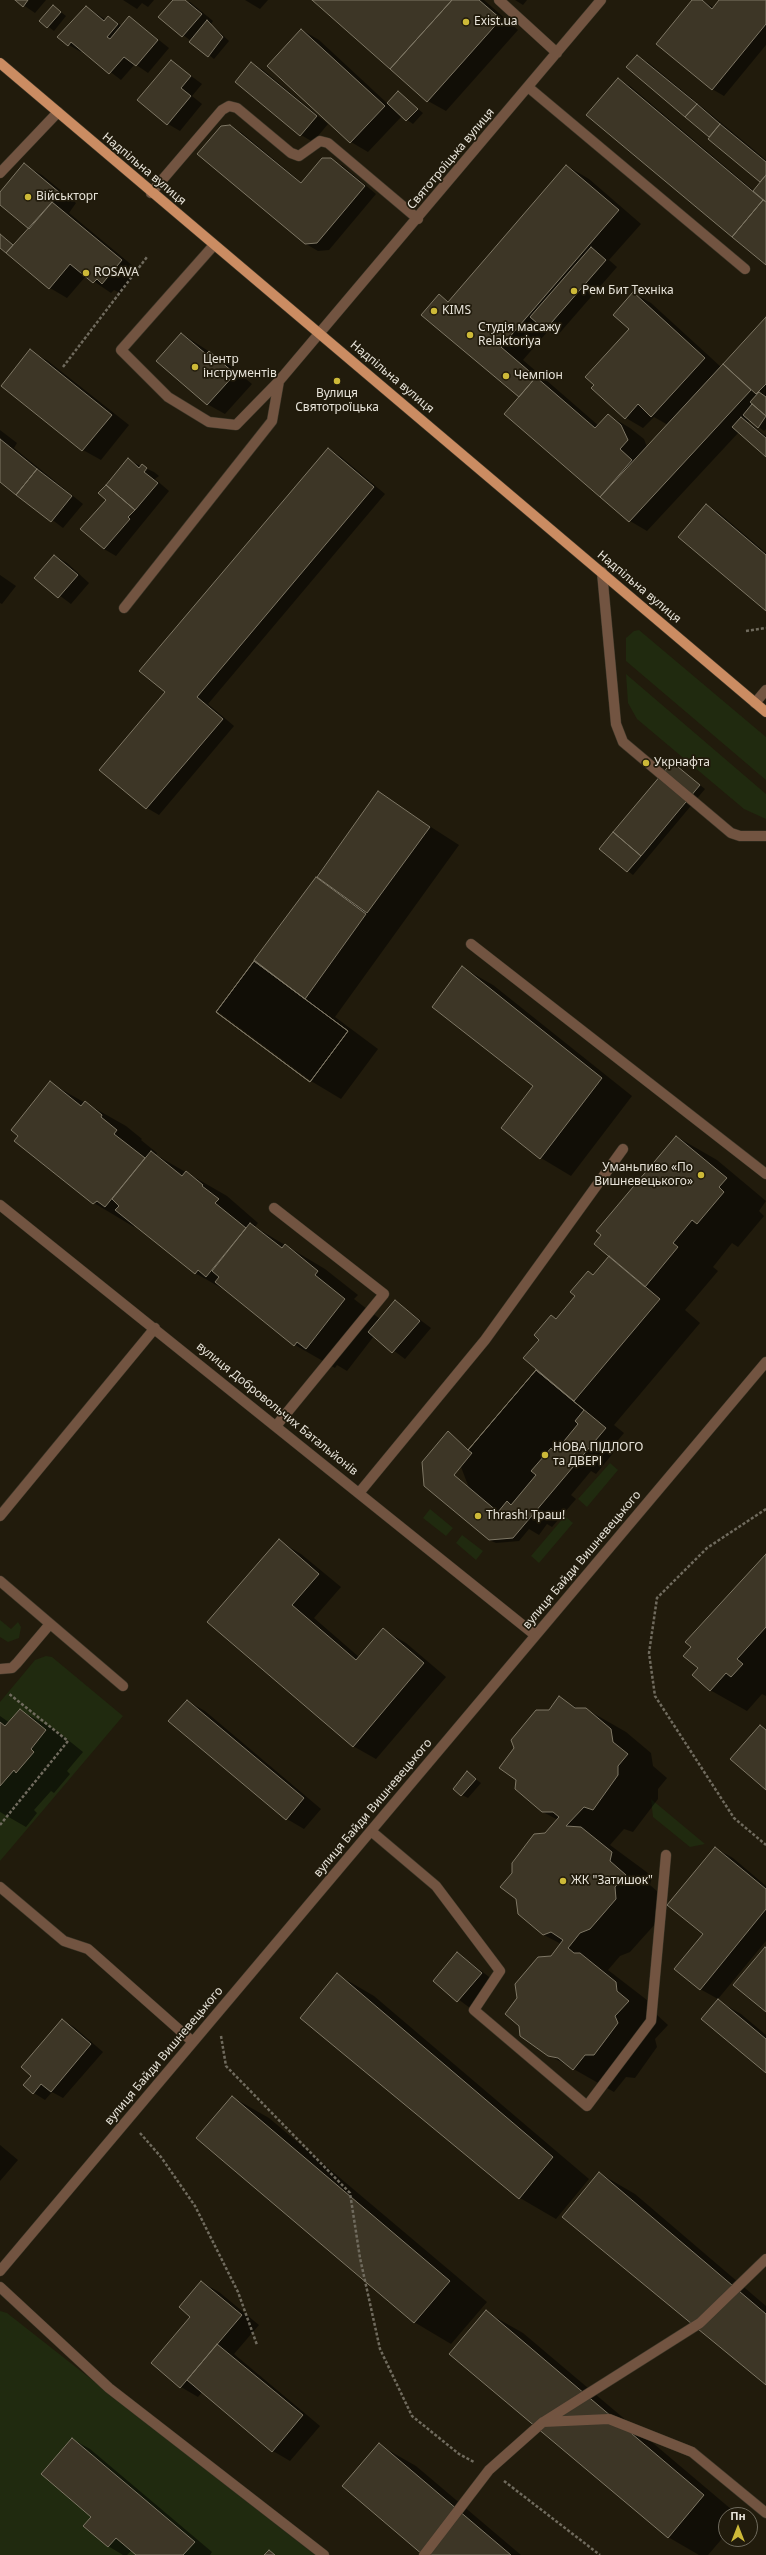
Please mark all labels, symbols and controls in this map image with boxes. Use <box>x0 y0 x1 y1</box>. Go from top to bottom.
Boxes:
place label: Exist.ua <box>474 15 518 29</box>
marker: Exist.ua <box>461 17 471 27</box>
street label: Святотроїцька вулиця <box>404 105 498 213</box>
street label: Надпільна вулиця <box>99 130 189 208</box>
place label: Військторг <box>36 190 98 204</box>
marker: Військторг <box>23 192 33 202</box>
place label: ROSAVA <box>94 266 139 280</box>
marker: ROSAVA <box>81 268 91 278</box>
place label: Рем Бит Техніка <box>582 284 674 298</box>
marker: Рем Бит Техніка <box>569 286 579 296</box>
place label: KIMS <box>442 304 471 318</box>
marker: KIMS <box>429 306 439 316</box>
place label: Студія масажу Relaktoriya <box>478 321 561 349</box>
marker: Студія масажу Relaktoriya <box>465 330 475 340</box>
street label: Надпільна вулиця <box>347 338 437 416</box>
place label: Центр інструментів <box>203 353 277 381</box>
marker: Центр інструментів <box>190 362 200 372</box>
place label: Чемпіон <box>514 369 563 383</box>
marker: Чемпіон <box>501 371 511 381</box>
marker: Вулиця Святотроїцька <box>332 376 342 386</box>
place label: Вулиця Святотроїцька <box>295 387 379 415</box>
street label: Надпільна вулиця <box>594 548 684 626</box>
place label: Укрнафта <box>654 756 710 770</box>
marker: Укрнафта <box>641 758 651 768</box>
place label: Уманьпиво «По Вишневецького» <box>594 1161 693 1189</box>
marker: Уманьпиво «По Вишневецького» <box>696 1170 706 1180</box>
street label: вулиця Добровольчих Батальйонів <box>193 1339 361 1479</box>
place label: НОВА ПІДЛОГО та ДВЕРІ <box>553 1441 643 1469</box>
marker: НОВА ПІДЛОГО та ДВЕРІ <box>540 1450 550 1460</box>
street label: вулиця Байди Вишневецького <box>520 1488 644 1632</box>
place label: Thrash! Траш! <box>486 1509 565 1523</box>
marker: Thrash! Траш! <box>473 1511 483 1521</box>
street label: вулиця Байди Вишневецького <box>311 1736 435 1880</box>
place label: ЖК "Затишок" <box>571 1874 653 1888</box>
marker: ЖК "Затишок" <box>558 1876 568 1886</box>
street label: вулиця Байди Вишневецького <box>102 1984 226 2128</box>
north arrow <box>718 2507 758 2547</box>
text: Пн <box>730 2508 746 2523</box>

